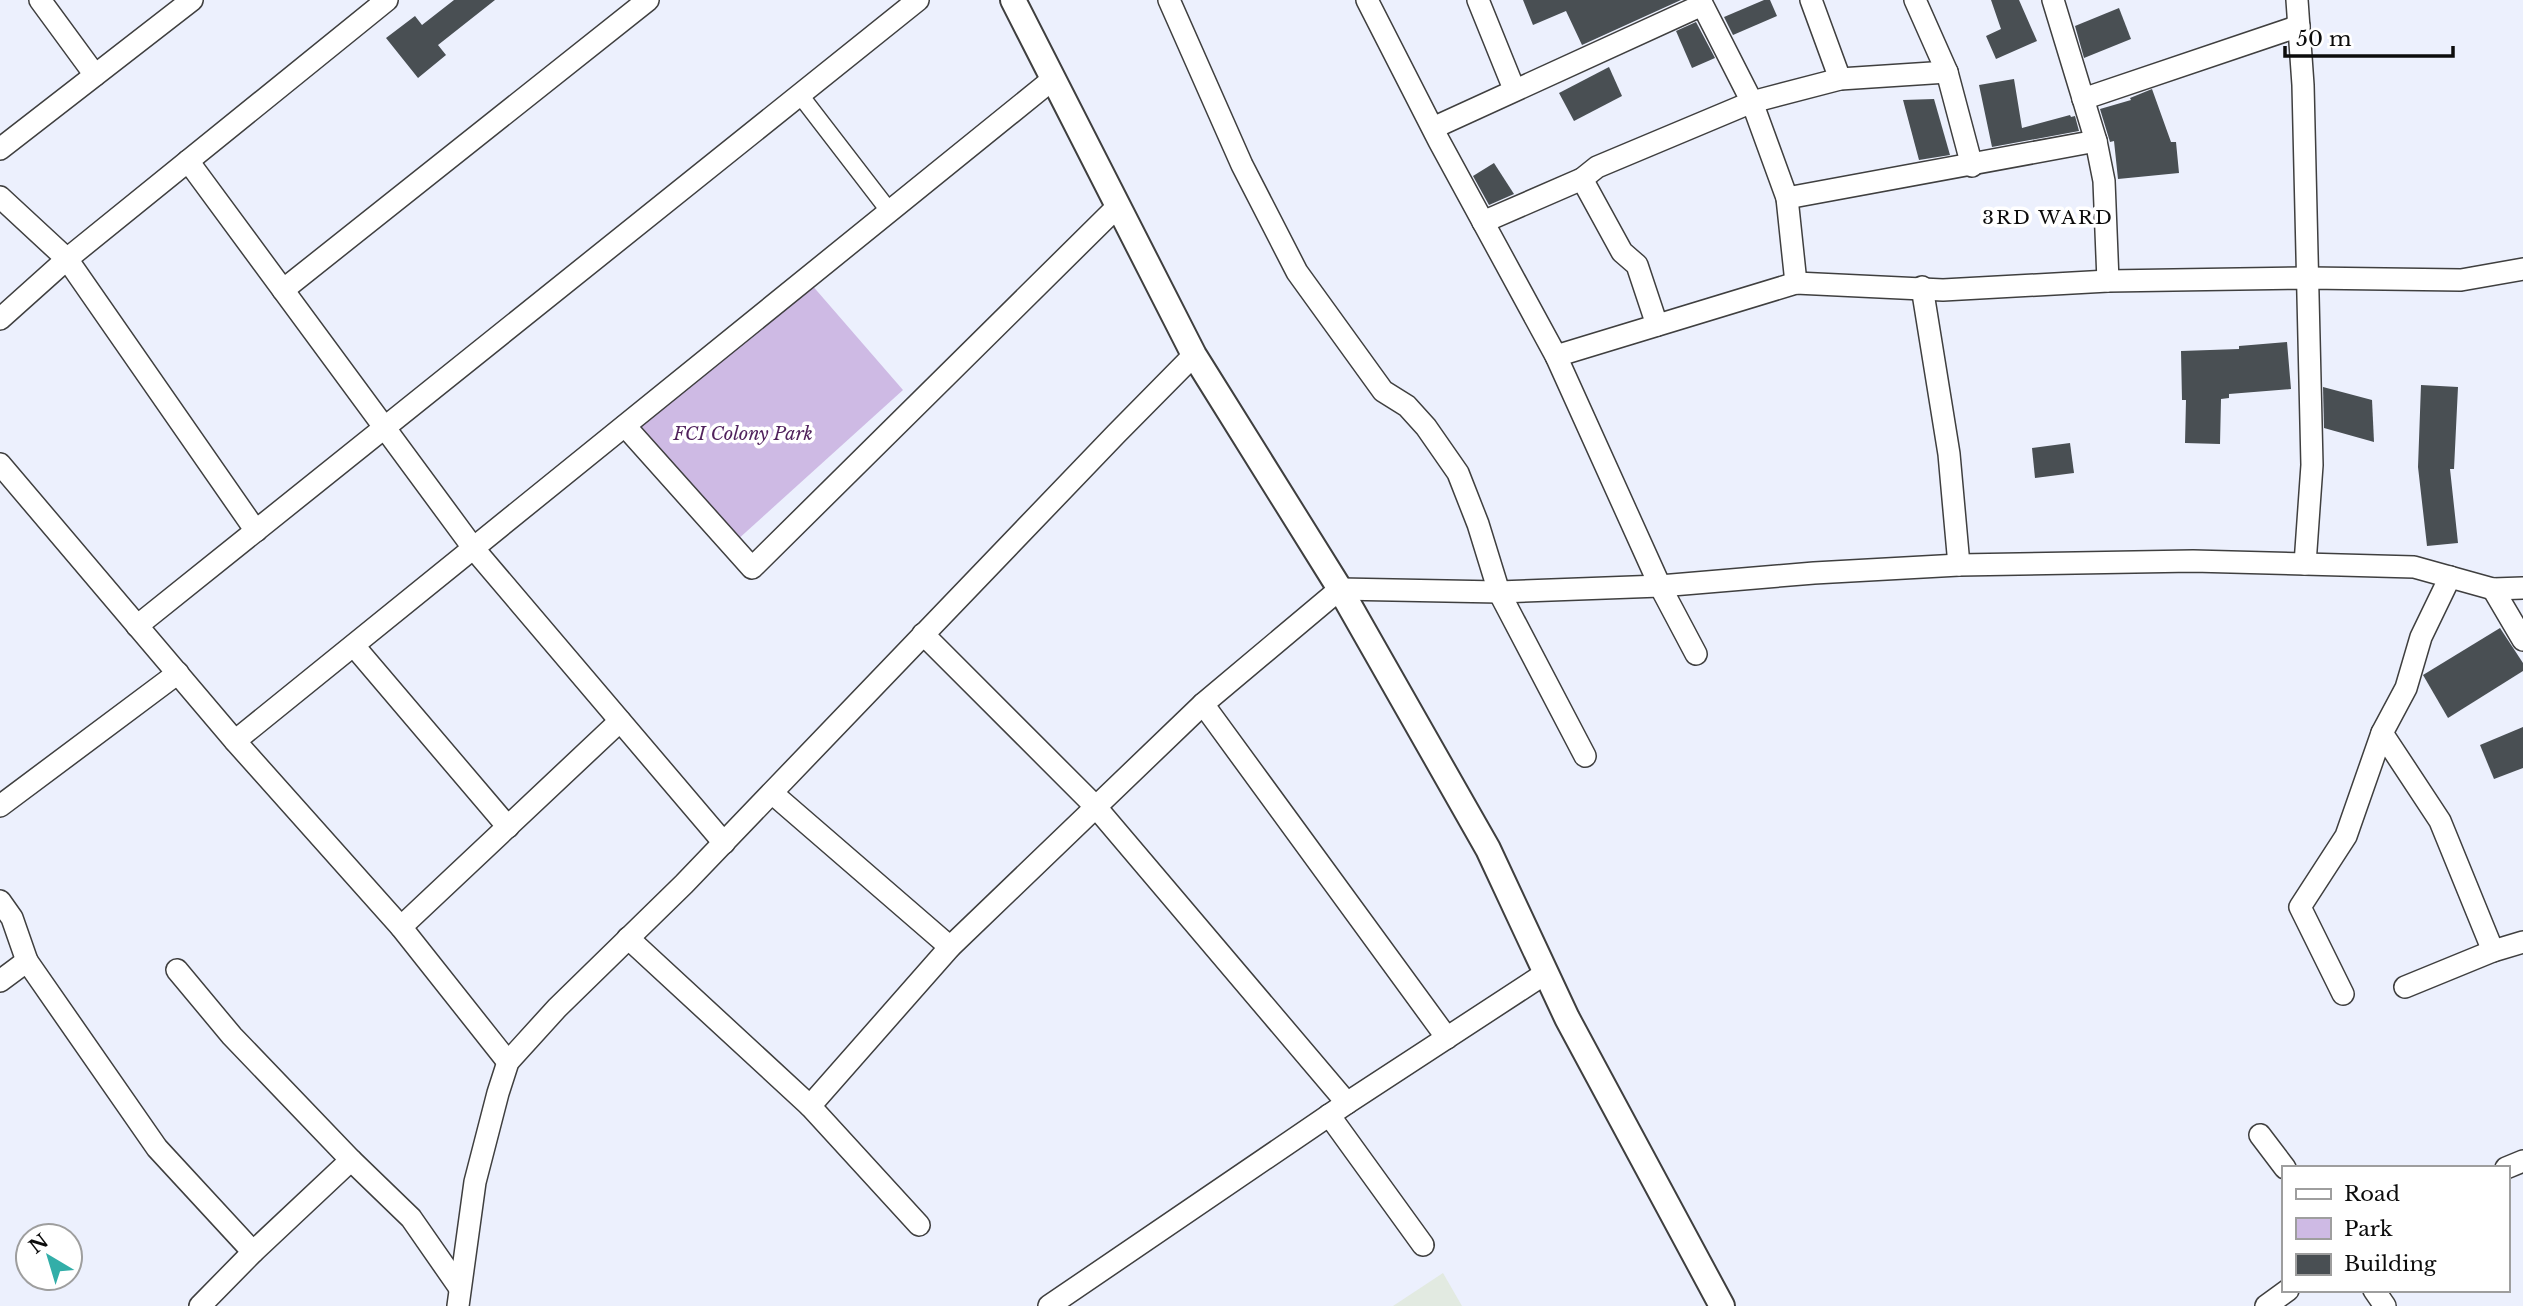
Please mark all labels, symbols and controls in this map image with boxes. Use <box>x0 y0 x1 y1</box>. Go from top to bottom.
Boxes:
scale bar <box>2285 14 2453 58</box>
text: 50 m <box>2296 26 2352 52</box>
district label: 3RD WARD <box>1982 206 2114 229</box>
park label: FCI Colony Park <box>672 423 813 445</box>
legend <box>2282 1166 2509 1292</box>
text: Road <box>2344 1181 2400 1207</box>
text: Park <box>2344 1216 2393 1242</box>
north arrow <box>14 1222 84 1292</box>
text: N <box>25 1229 53 1259</box>
text: Building <box>2344 1251 2437 1277</box>

